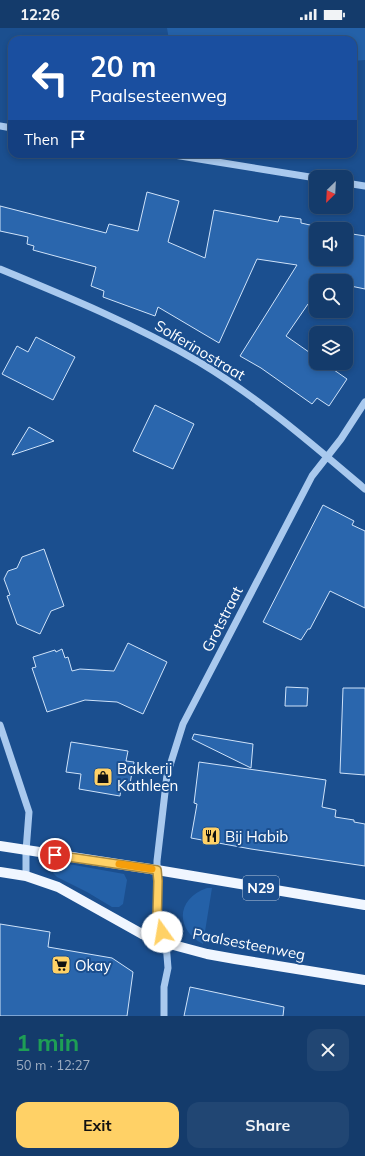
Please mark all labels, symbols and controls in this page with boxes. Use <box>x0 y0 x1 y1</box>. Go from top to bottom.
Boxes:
text: 12:26 <box>20 5 60 24</box>
text: 20 m <box>90 49 156 84</box>
icon: left <box>24 52 76 104</box>
text: Paalsesteenweg <box>90 84 227 107</box>
icon: arrive <box>67 128 89 150</box>
text: Then <box>24 130 59 149</box>
north arrow <box>309 170 353 214</box>
map controls <box>309 170 353 370</box>
button: sound <box>309 222 353 266</box>
button: search <box>309 274 353 318</box>
street label: Solferinostraat <box>151 316 249 384</box>
button: layers <box>309 326 353 370</box>
street label: Grotstraat <box>197 583 247 655</box>
place label: Bakkerij Kathleen <box>117 759 178 795</box>
shop icon: Bakkerij Kathleen <box>92 766 114 788</box>
restaurant icon: Bij Habib <box>200 825 222 847</box>
place label: Bij Habib <box>225 827 288 846</box>
pin <box>38 838 72 872</box>
icon: arrive <box>44 844 66 866</box>
road number: N29 <box>243 876 279 900</box>
position arrow <box>141 911 183 953</box>
street label: Paalsesteenweg <box>191 924 307 964</box>
supermarket icon: Okay <box>50 954 72 976</box>
place label: Okay <box>75 956 111 975</box>
text: 1 min <box>16 1027 79 1057</box>
button: close <box>307 1029 349 1071</box>
text: 50 m · 12:27 <box>16 1057 90 1073</box>
button: Exit <box>16 1102 179 1148</box>
button: Share <box>187 1102 349 1148</box>

